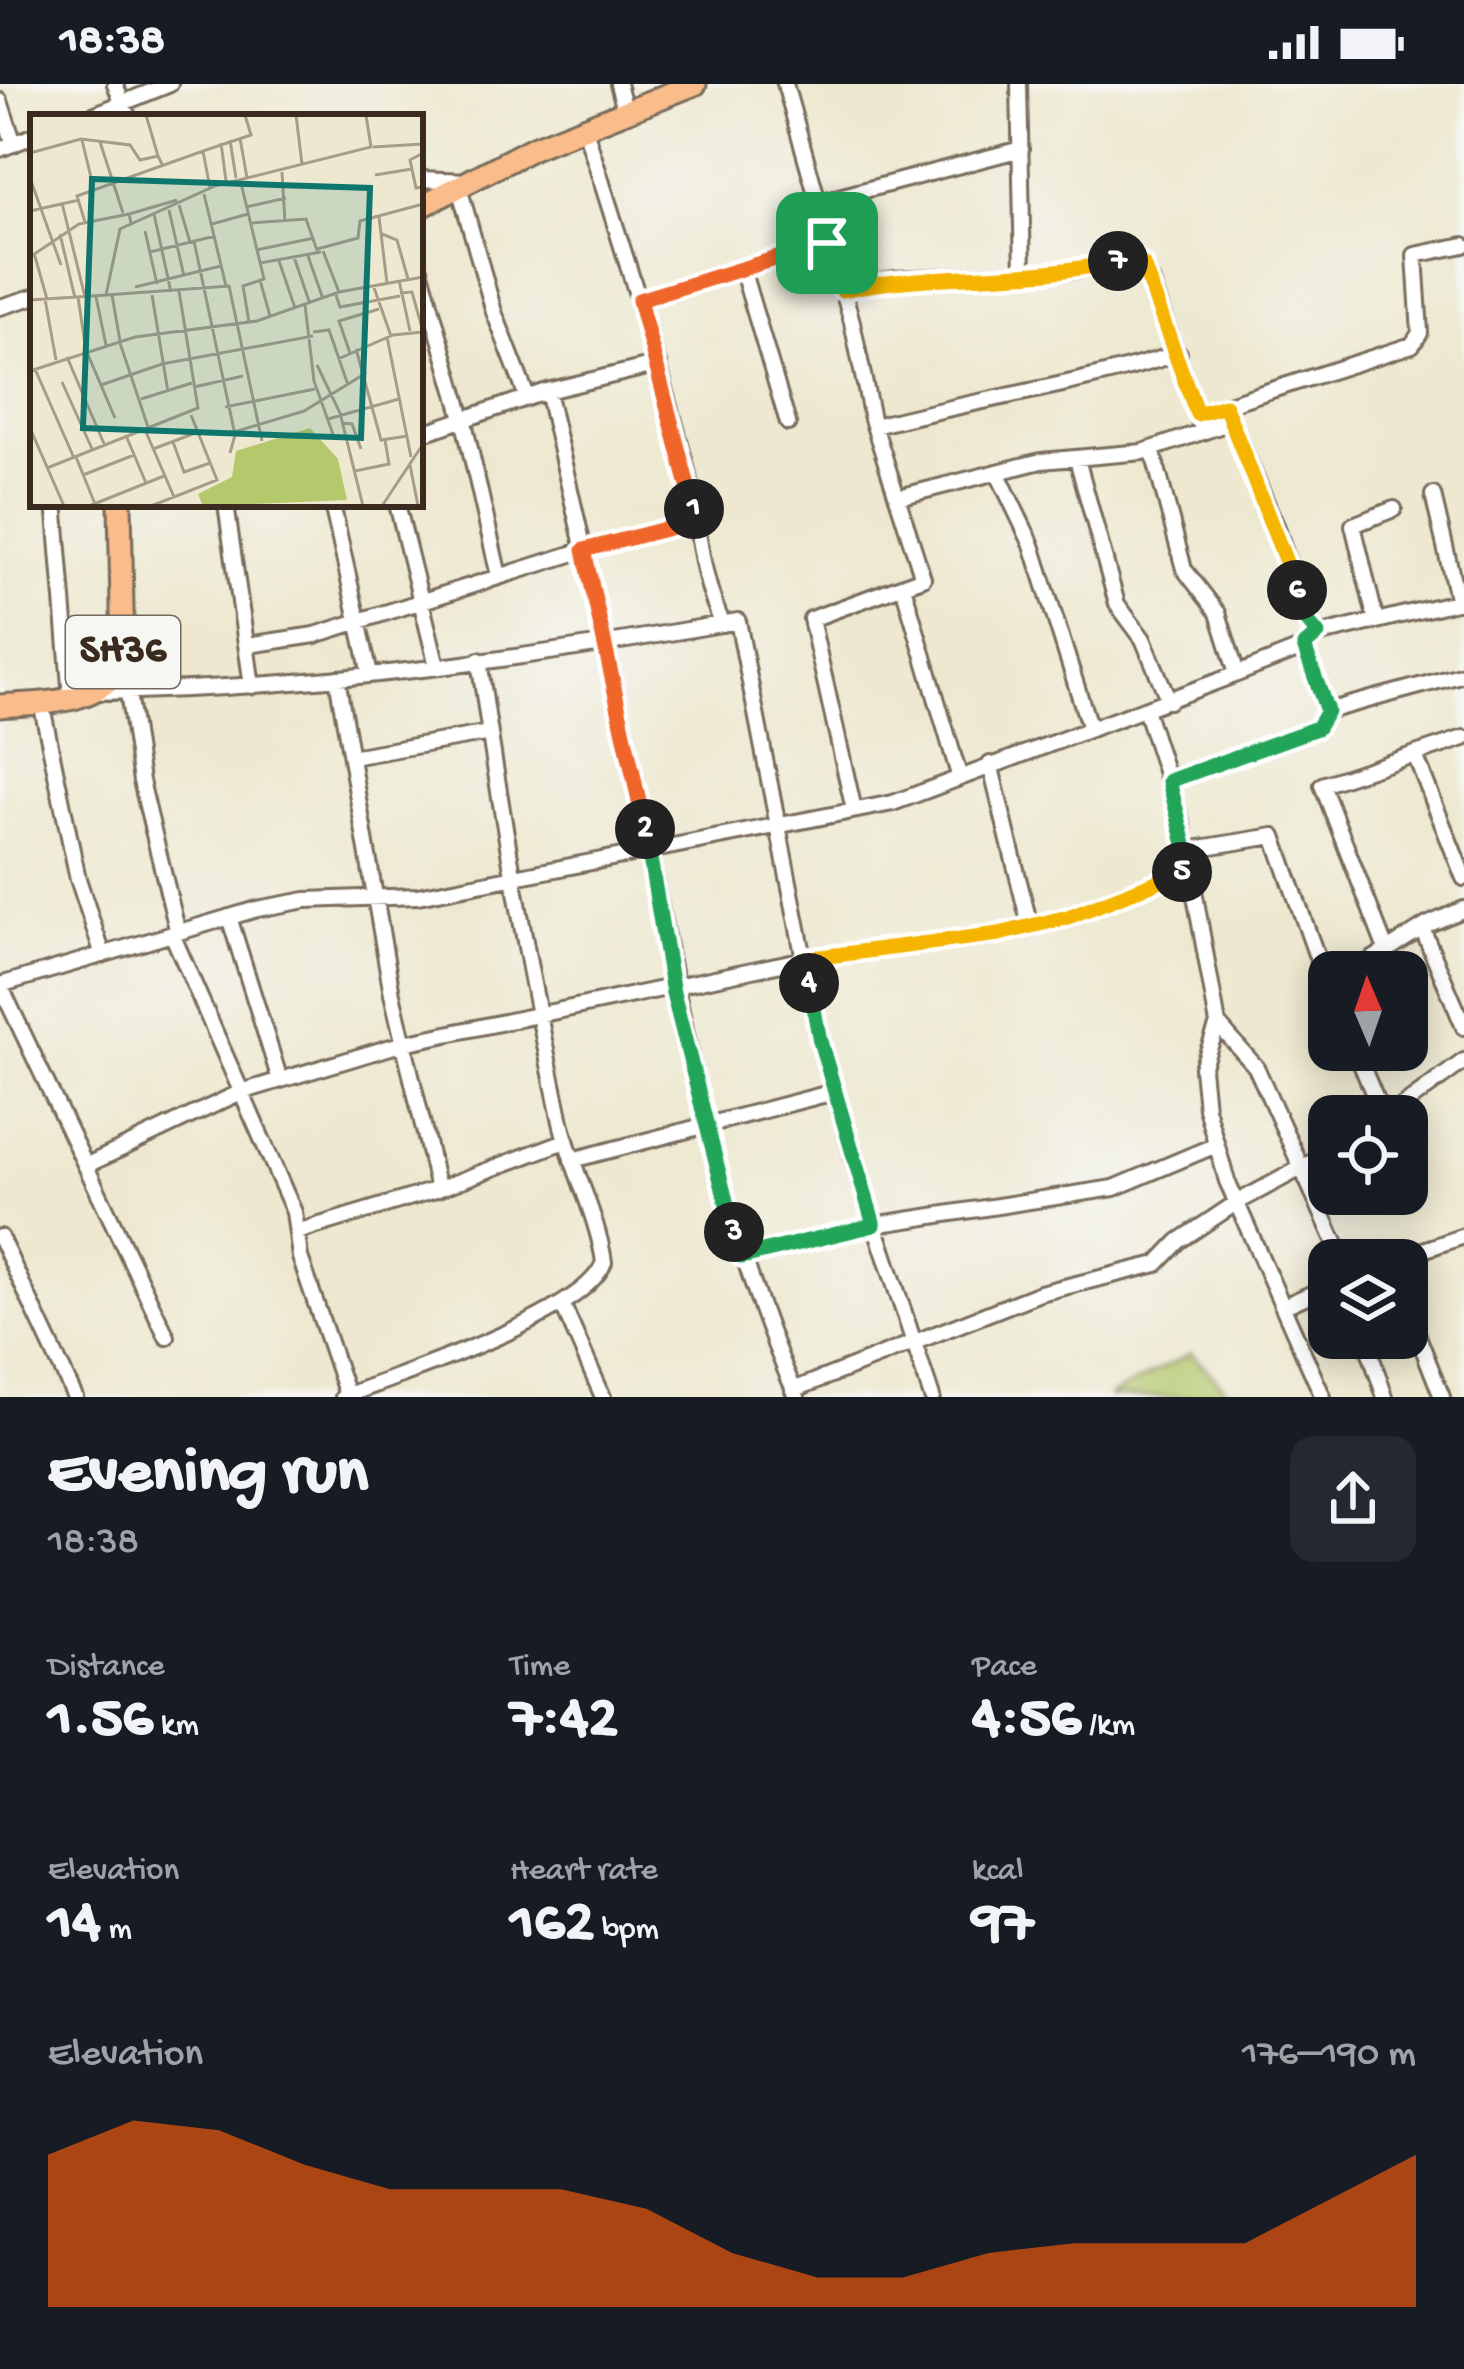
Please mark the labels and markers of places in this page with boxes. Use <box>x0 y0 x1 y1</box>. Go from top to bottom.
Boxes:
pin <box>776 192 878 294</box>
pin: 7 <box>1088 231 1148 291</box>
pin: 1 <box>664 479 724 539</box>
pin: 6 <box>1267 560 1327 620</box>
pin: 2 <box>615 799 675 859</box>
pin: 5 <box>1152 842 1212 902</box>
pin: 4 <box>779 953 839 1013</box>
pin: 3 <box>704 1202 764 1262</box>

